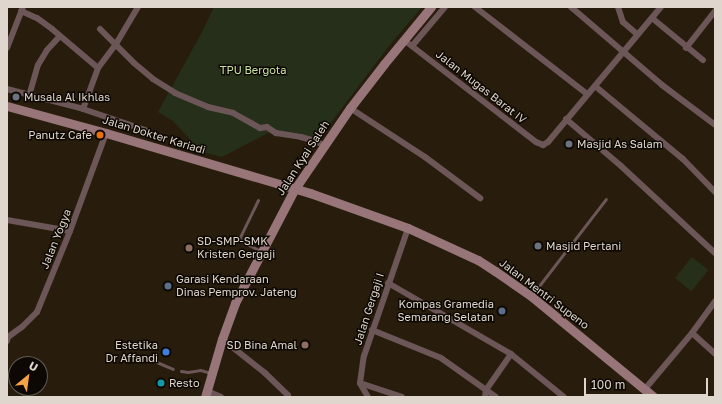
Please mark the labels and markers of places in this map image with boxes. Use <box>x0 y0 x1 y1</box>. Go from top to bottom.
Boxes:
place label: Musala Al Ikhlas <box>24 90 110 104</box>
marker: Musala Al Ikhlas <box>11 92 21 102</box>
place label: Panutz Cafe <box>28 128 92 142</box>
marker: Panutz Cafe <box>95 130 105 140</box>
place label: Masjid As Salam <box>577 137 663 151</box>
marker: Masjid As Salam <box>564 139 574 149</box>
place label: SD-SMP-SMK Kristen Gergaji <box>197 235 275 261</box>
place label: Masjid Pertani <box>546 239 621 253</box>
marker: Masjid Pertani <box>533 241 543 251</box>
marker: SD-SMP-SMK Kristen Gergaji <box>184 243 194 253</box>
place label: Garasi Kendaraan Dinas Pemprov. Jateng <box>176 273 297 299</box>
marker: Garasi Kendaraan Dinas Pemprov. Jateng <box>163 281 173 291</box>
place label: Kompas Gramedia Semarang Selatan <box>398 298 494 324</box>
marker: Kompas Gramedia Semarang Selatan <box>497 306 507 316</box>
place label: SD Bina Amal <box>227 338 297 352</box>
place label: Estetika Dr Affandi <box>105 339 158 365</box>
marker: SD Bina Amal <box>300 340 310 350</box>
marker: Estetika Dr Affandi <box>161 347 171 357</box>
place label: Resto <box>169 376 200 390</box>
marker: Resto <box>156 378 166 388</box>

